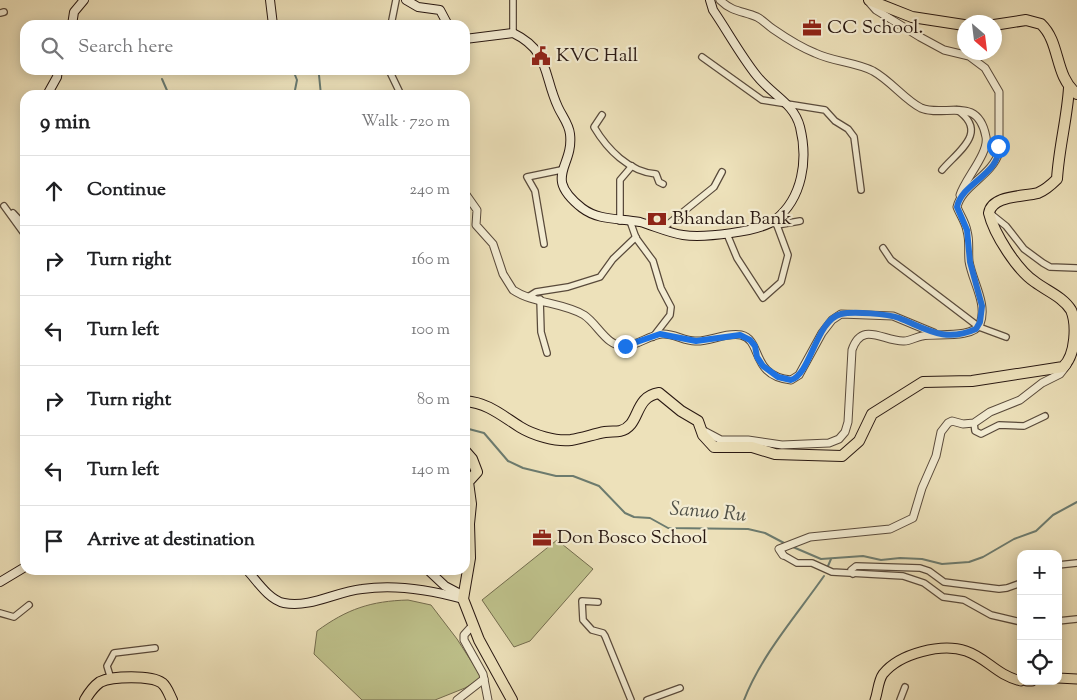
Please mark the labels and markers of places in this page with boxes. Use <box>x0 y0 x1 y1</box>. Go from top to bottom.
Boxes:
place label: CC School. <box>827 15 923 42</box>
office icon: CC School. <box>801 17 823 39</box>
place label: KVC Hall <box>556 43 638 70</box>
public building icon: KVC Hall <box>530 45 552 67</box>
place label: Bhandan Bank <box>672 206 793 233</box>
bank icon: Bhandan Bank <box>646 208 668 230</box>
place label: Don Bosco School <box>557 525 707 552</box>
office icon: Don Bosco School <box>531 527 553 549</box>

